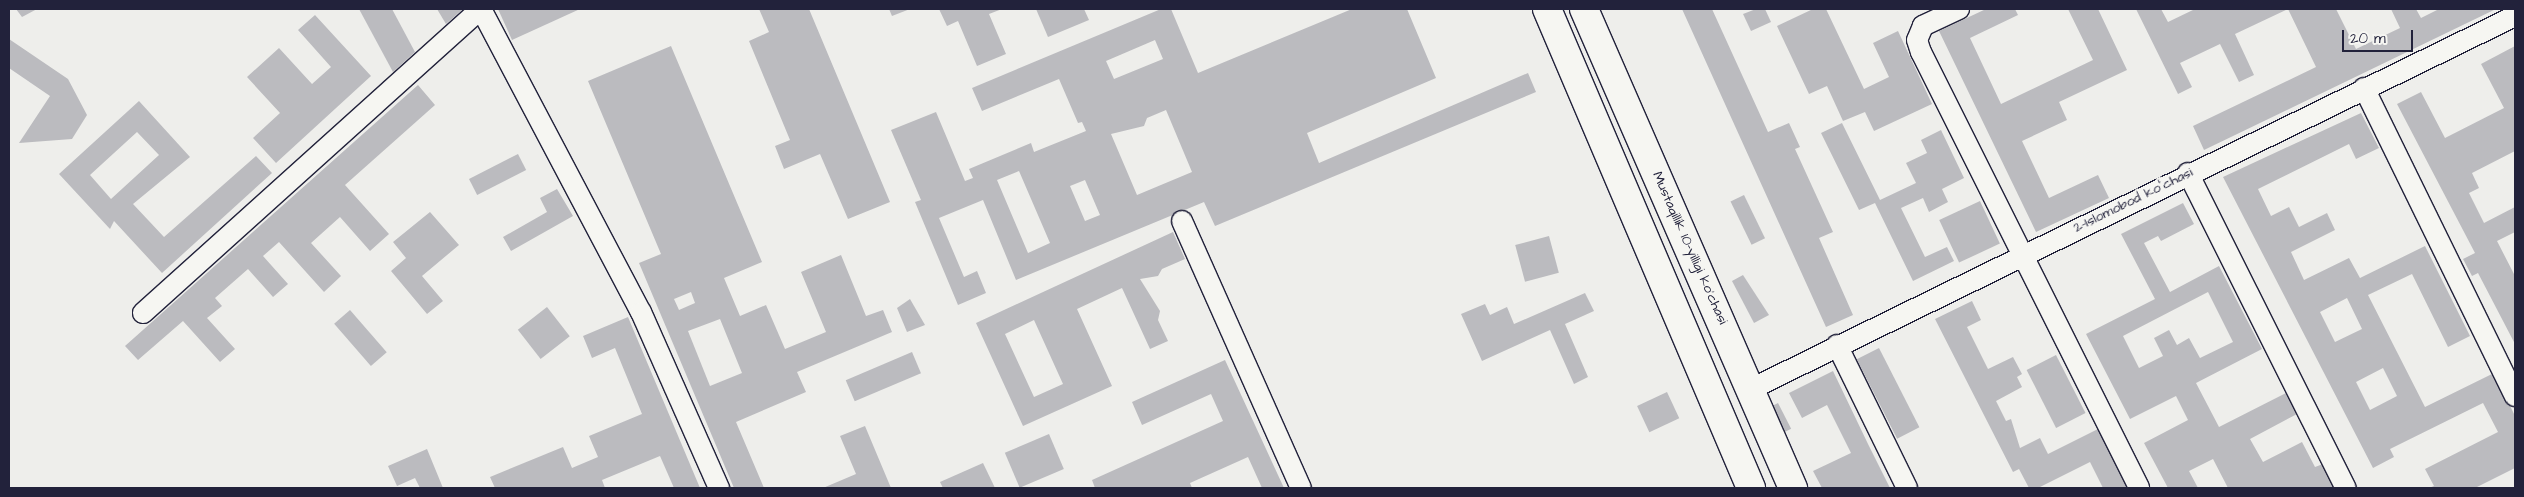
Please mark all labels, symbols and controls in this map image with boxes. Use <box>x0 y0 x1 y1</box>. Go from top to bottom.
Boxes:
scale bar <box>2344 20 2415 52</box>
text: 20 m <box>2350 28 2386 49</box>
street label: 2-Islomobod koʻchasi <box>2071 164 2195 236</box>
street label: Mustaqillik 10-yilligi ko'chasi <box>1649 169 1731 327</box>

